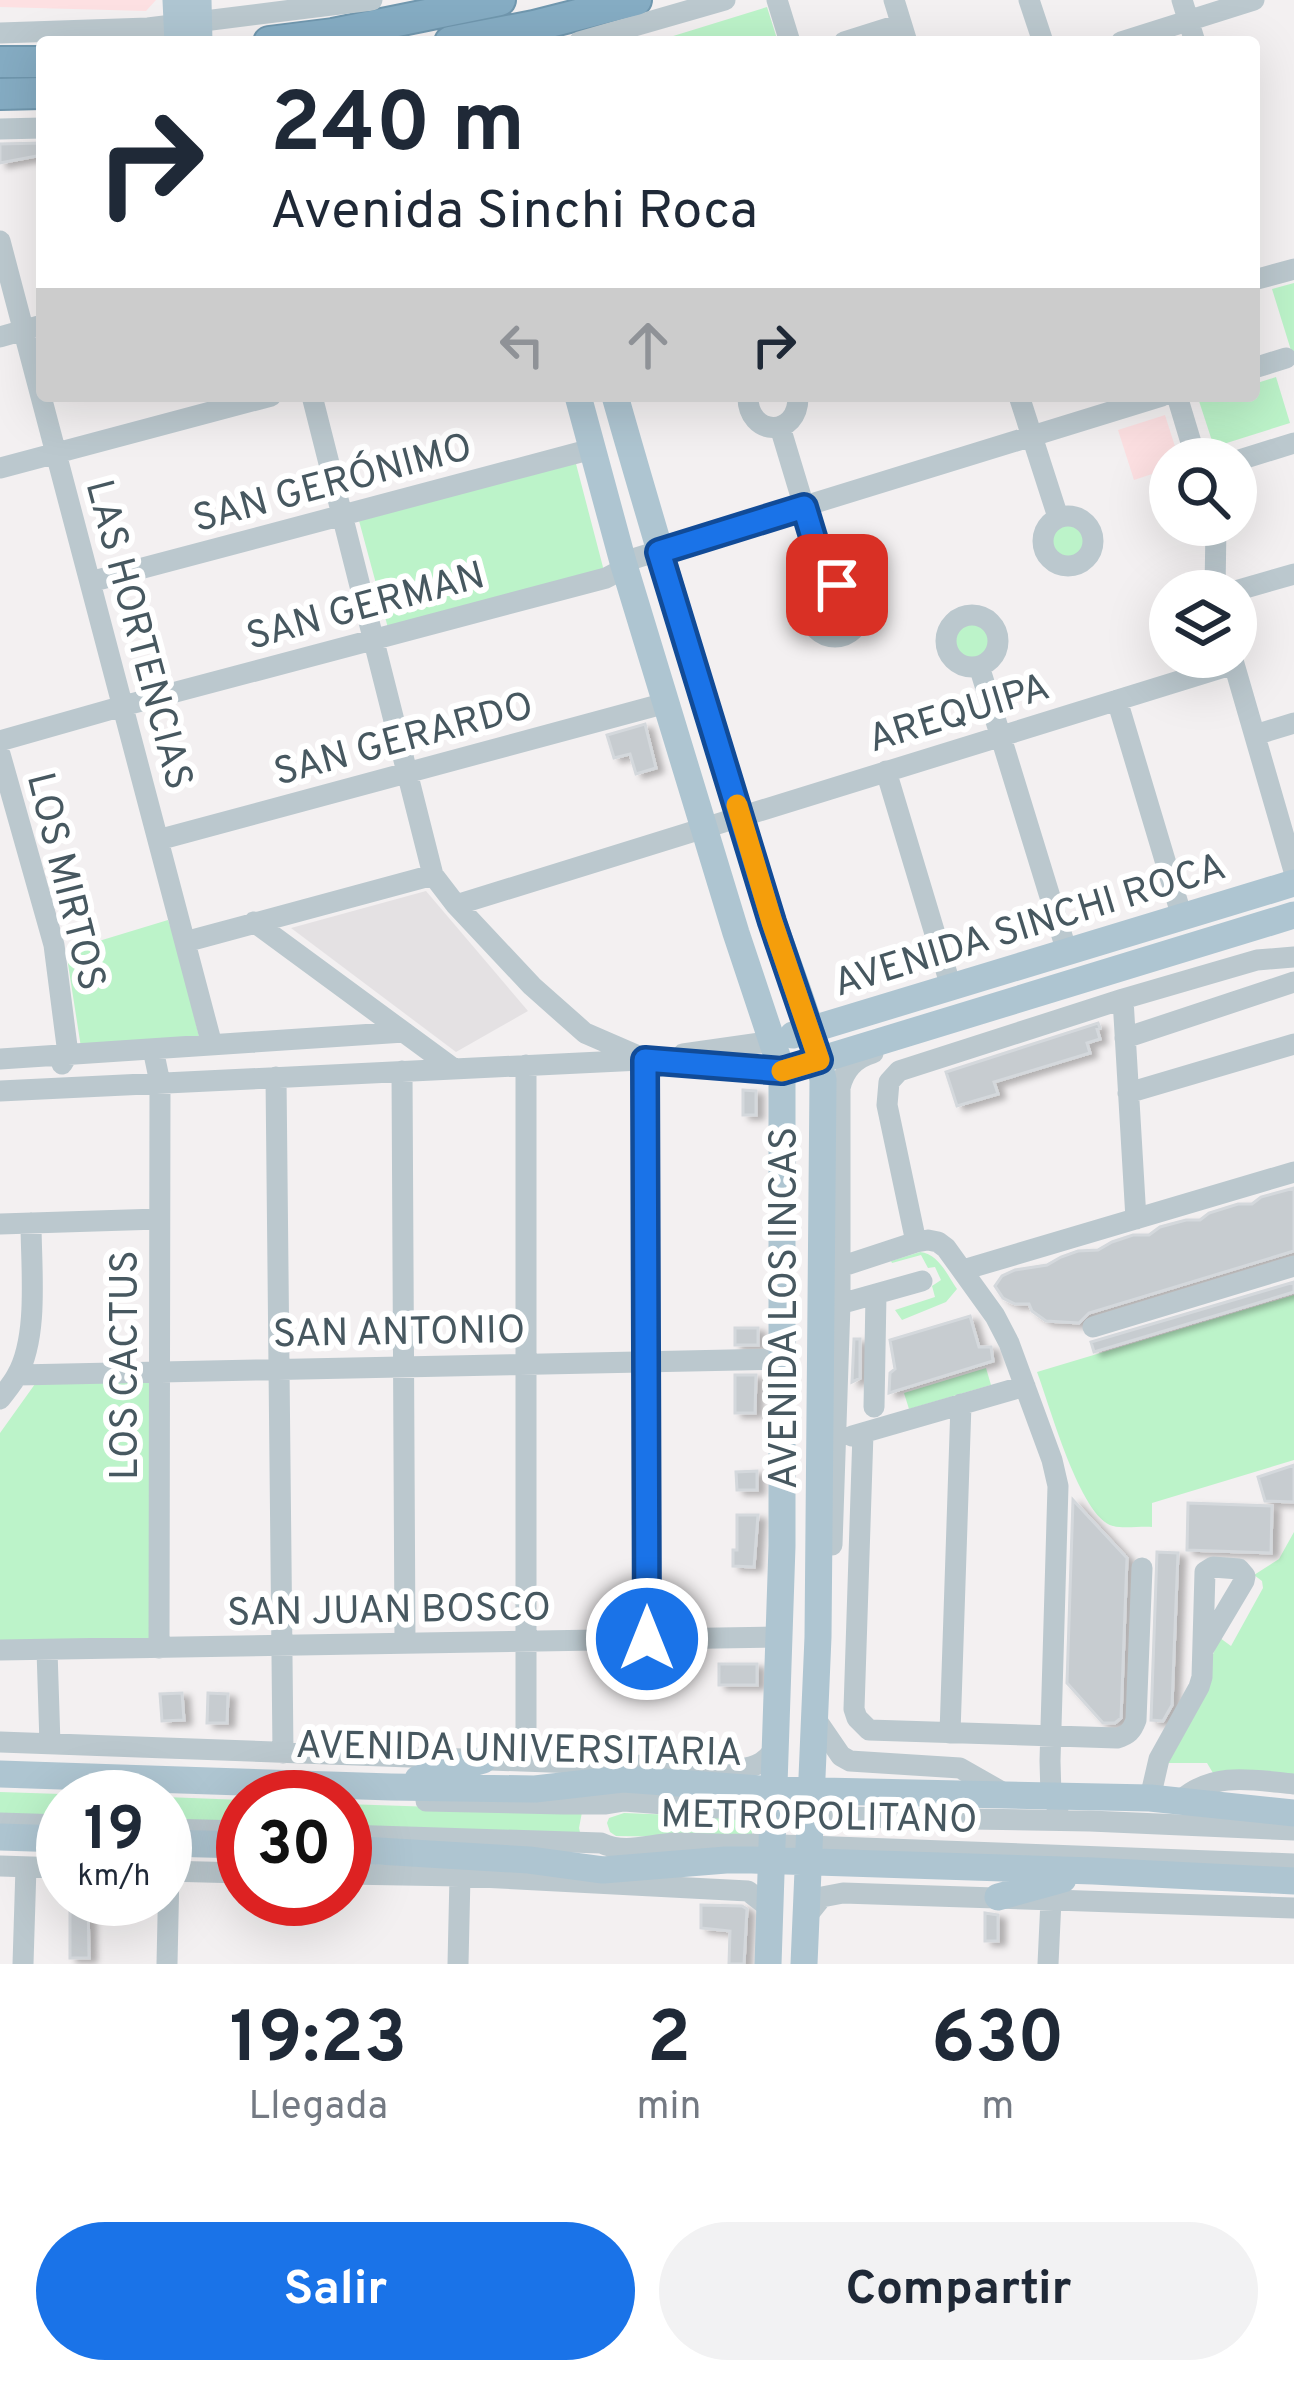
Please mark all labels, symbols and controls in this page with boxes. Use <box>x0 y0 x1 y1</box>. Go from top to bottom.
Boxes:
text: 240 m <box>270 75 525 181</box>
icon: right <box>72 84 228 240</box>
text: Avenida Sinchi Roca <box>270 179 758 248</box>
icon: left <box>489 312 555 378</box>
icon: ahead <box>615 312 681 378</box>
icon: right <box>741 312 807 378</box>
street label: SAN GERÓNIMO <box>187 421 478 546</box>
map controls <box>1149 438 1257 678</box>
button: search <box>1149 438 1257 546</box>
street label: LAS HORTENCIAS <box>72 475 202 796</box>
pin <box>786 534 888 636</box>
icon: arrive <box>804 552 870 618</box>
street label: SAN GERMAN <box>242 553 491 664</box>
button: layers <box>1149 570 1257 678</box>
street label: AREQUIPA <box>863 665 1056 766</box>
street label: SAN GERARDO <box>269 683 539 799</box>
street label: LOS MIRTOS <box>13 768 114 996</box>
street label: AVENIDA SINCHI ROCA <box>828 844 1232 1010</box>
street label: AVENIDA LOS INCAS <box>762 1127 811 1489</box>
street label: LOS CACTUS <box>103 1250 152 1480</box>
street label: SAN ANTONIO <box>272 1308 526 1361</box>
position arrow <box>584 1576 710 1702</box>
street label: SAN JUAN BOSCO <box>227 1585 552 1640</box>
street label: AVENIDA UNIVERSITARIA <box>295 1723 743 1780</box>
speed limit sign: 30 <box>216 1770 372 1926</box>
street label: METROPOLITANO <box>660 1792 978 1847</box>
text: 19 <box>84 1795 144 1871</box>
text: km/h <box>78 1859 150 1896</box>
text: 19:23 <box>229 1996 407 2088</box>
text: 2 <box>647 1996 691 2088</box>
text: 630 <box>931 1996 1065 2088</box>
text: Llegada <box>249 2084 388 2133</box>
text: min <box>637 2084 701 2133</box>
text: m <box>981 2084 1014 2133</box>
button: Salir <box>36 2222 635 2360</box>
button: Compartir <box>659 2222 1258 2360</box>

